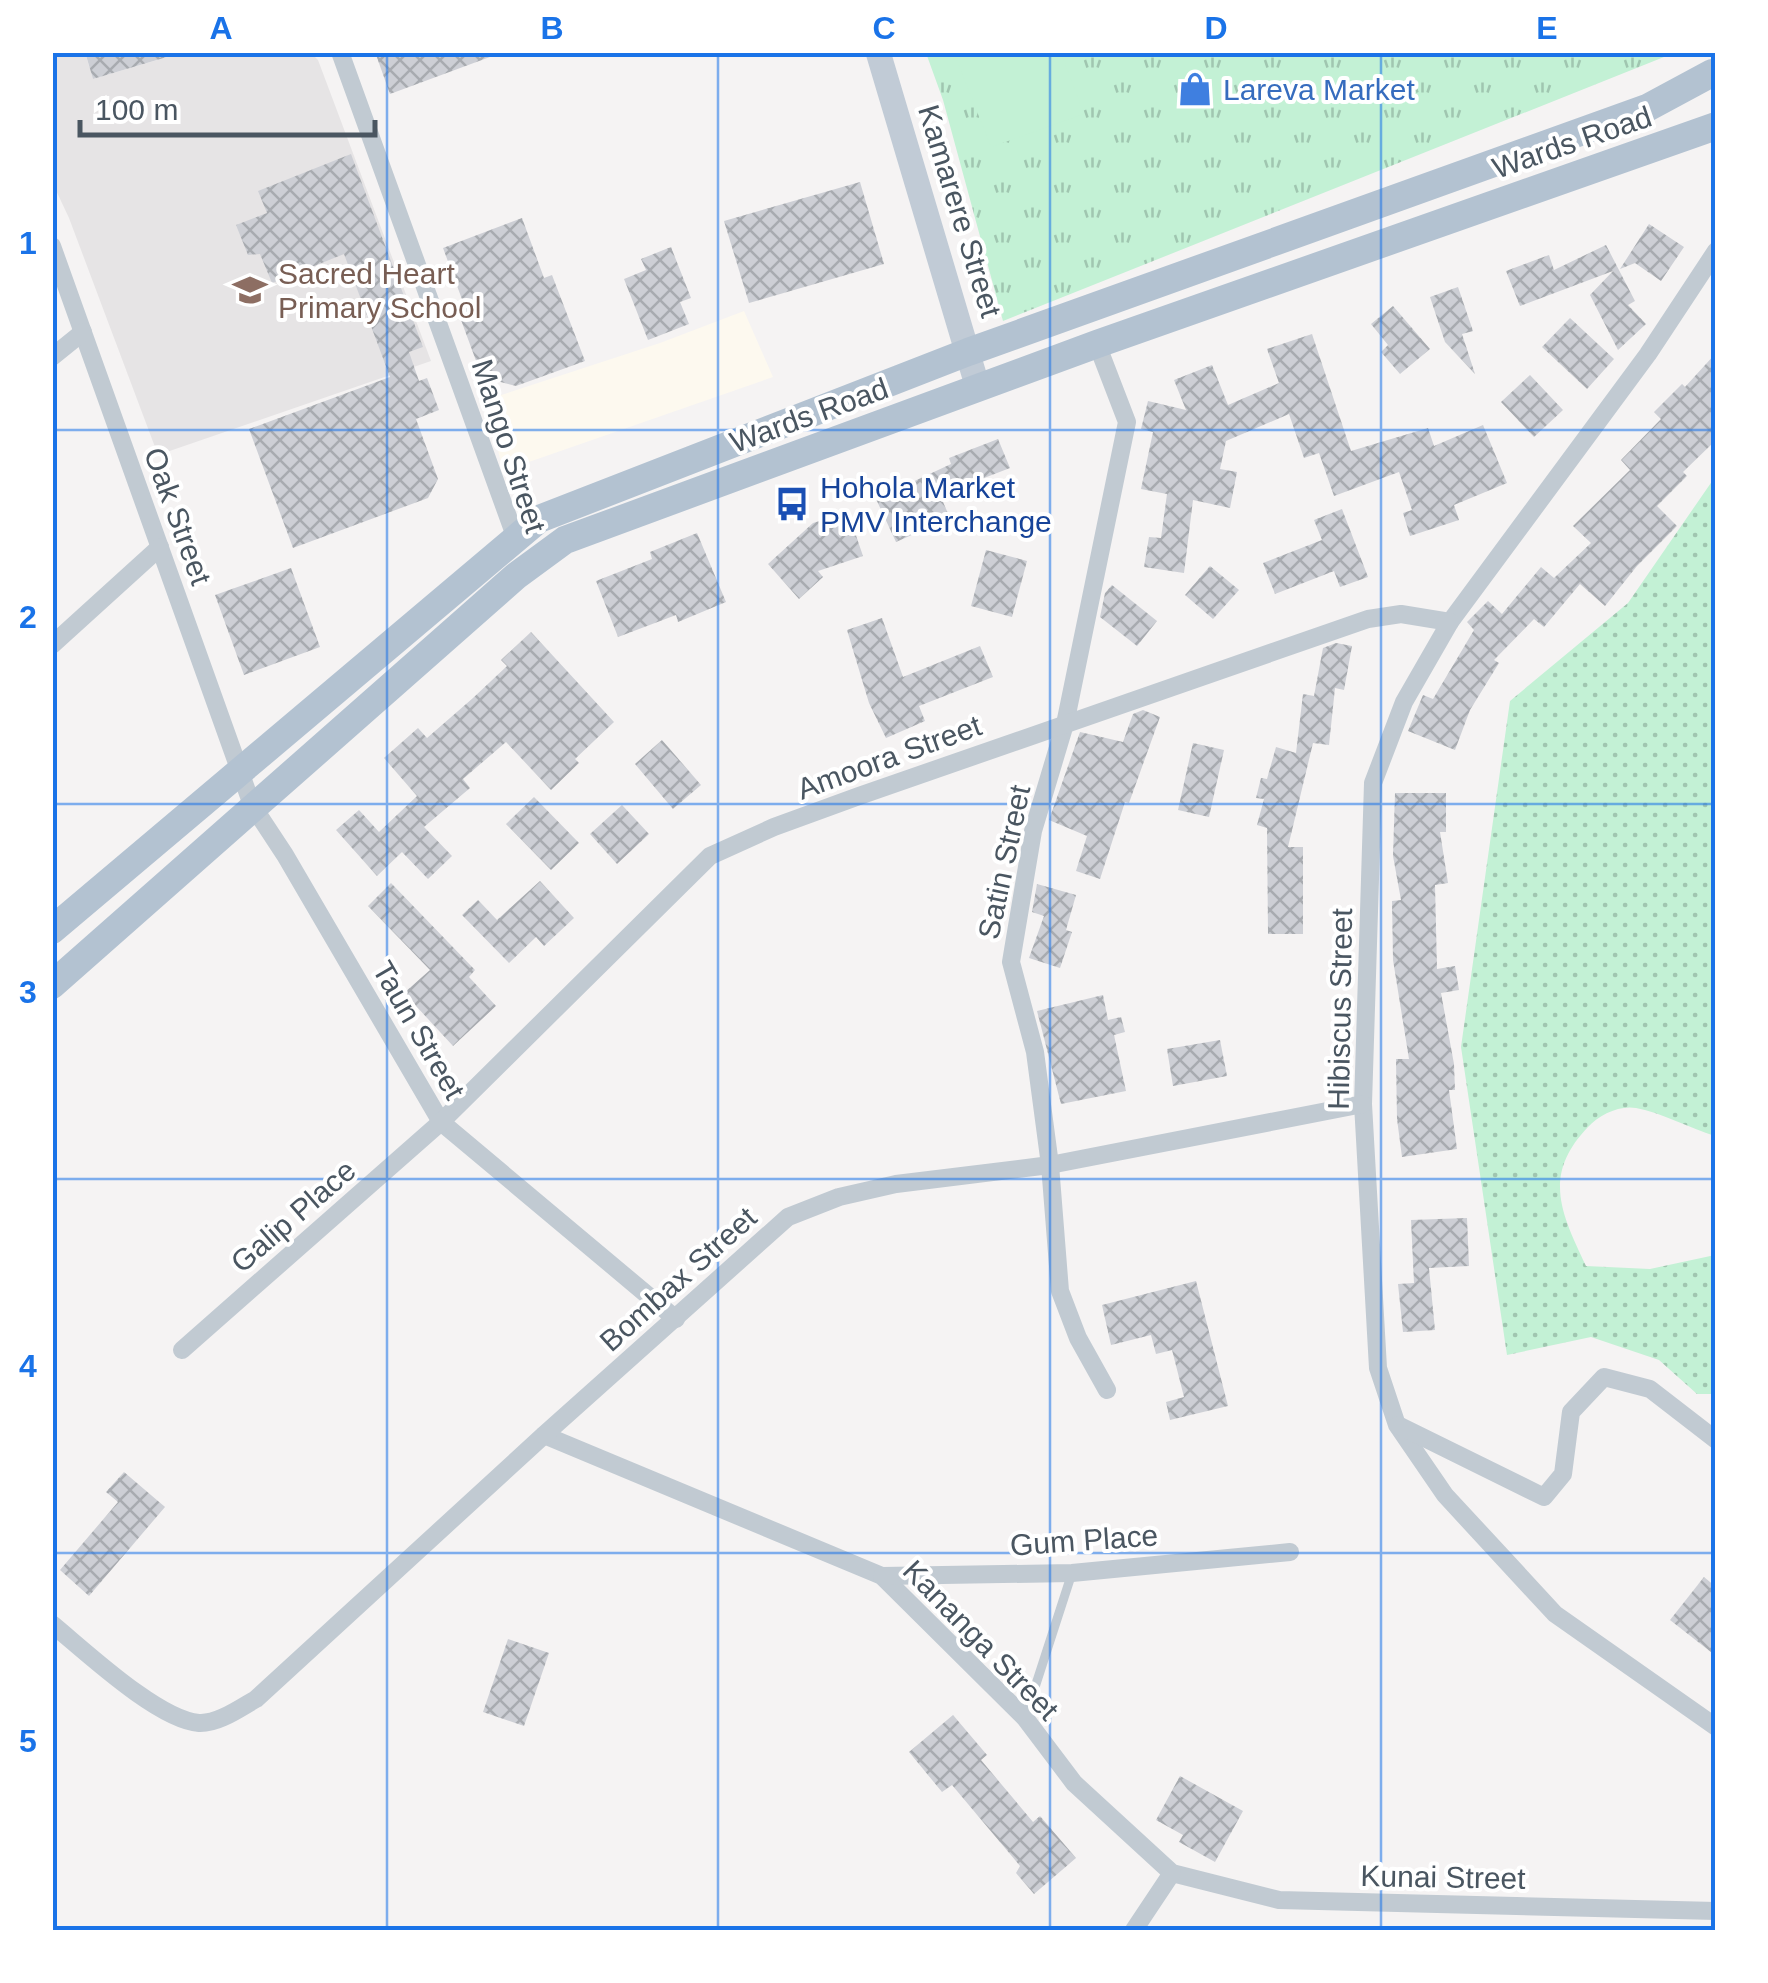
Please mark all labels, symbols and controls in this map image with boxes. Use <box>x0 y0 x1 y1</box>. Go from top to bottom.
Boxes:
text: A <box>209 10 233 46</box>
text: B <box>540 10 564 46</box>
text: C <box>872 10 896 46</box>
text: D <box>1204 10 1228 46</box>
text: E <box>1536 10 1558 46</box>
shop icon: Lareva Market <box>1176 70 1214 108</box>
place label: Lareva Market <box>1223 73 1415 106</box>
scale bar <box>80 75 375 137</box>
text: 100 m <box>95 93 178 126</box>
street label: Wards Road <box>1488 99 1656 185</box>
street label: Kamarere Street <box>912 101 1008 322</box>
text: 1 <box>19 225 37 261</box>
place label: Sacred Heart Primary School <box>278 257 481 324</box>
school or university icon: Sacred Heart Primary School <box>231 271 269 309</box>
street label: Mango Street <box>465 355 553 537</box>
street label: Wards Road <box>726 371 892 459</box>
street label: Oak Street <box>138 443 218 590</box>
place label: Hohola Market PMV Interchange <box>820 471 1052 538</box>
bus stop icon: Hohola Market PMV Interchange <box>773 485 811 523</box>
text: 2 <box>19 599 37 635</box>
street label: Amoora Street <box>792 708 986 806</box>
street label: Satin Street <box>972 781 1037 942</box>
street label: Hibiscus Street <box>1322 907 1358 1110</box>
street label: Taun Street <box>366 955 472 1105</box>
text: 3 <box>19 974 37 1010</box>
street label: Galip Place <box>224 1153 362 1279</box>
street label: Bombax Street <box>593 1200 763 1358</box>
text: 4 <box>19 1348 37 1384</box>
street label: Gum Place <box>1009 1518 1159 1562</box>
street label: Kananga Street <box>897 1554 1066 1727</box>
text: 5 <box>19 1723 37 1759</box>
street label: Kunai Street <box>1360 1859 1526 1895</box>

